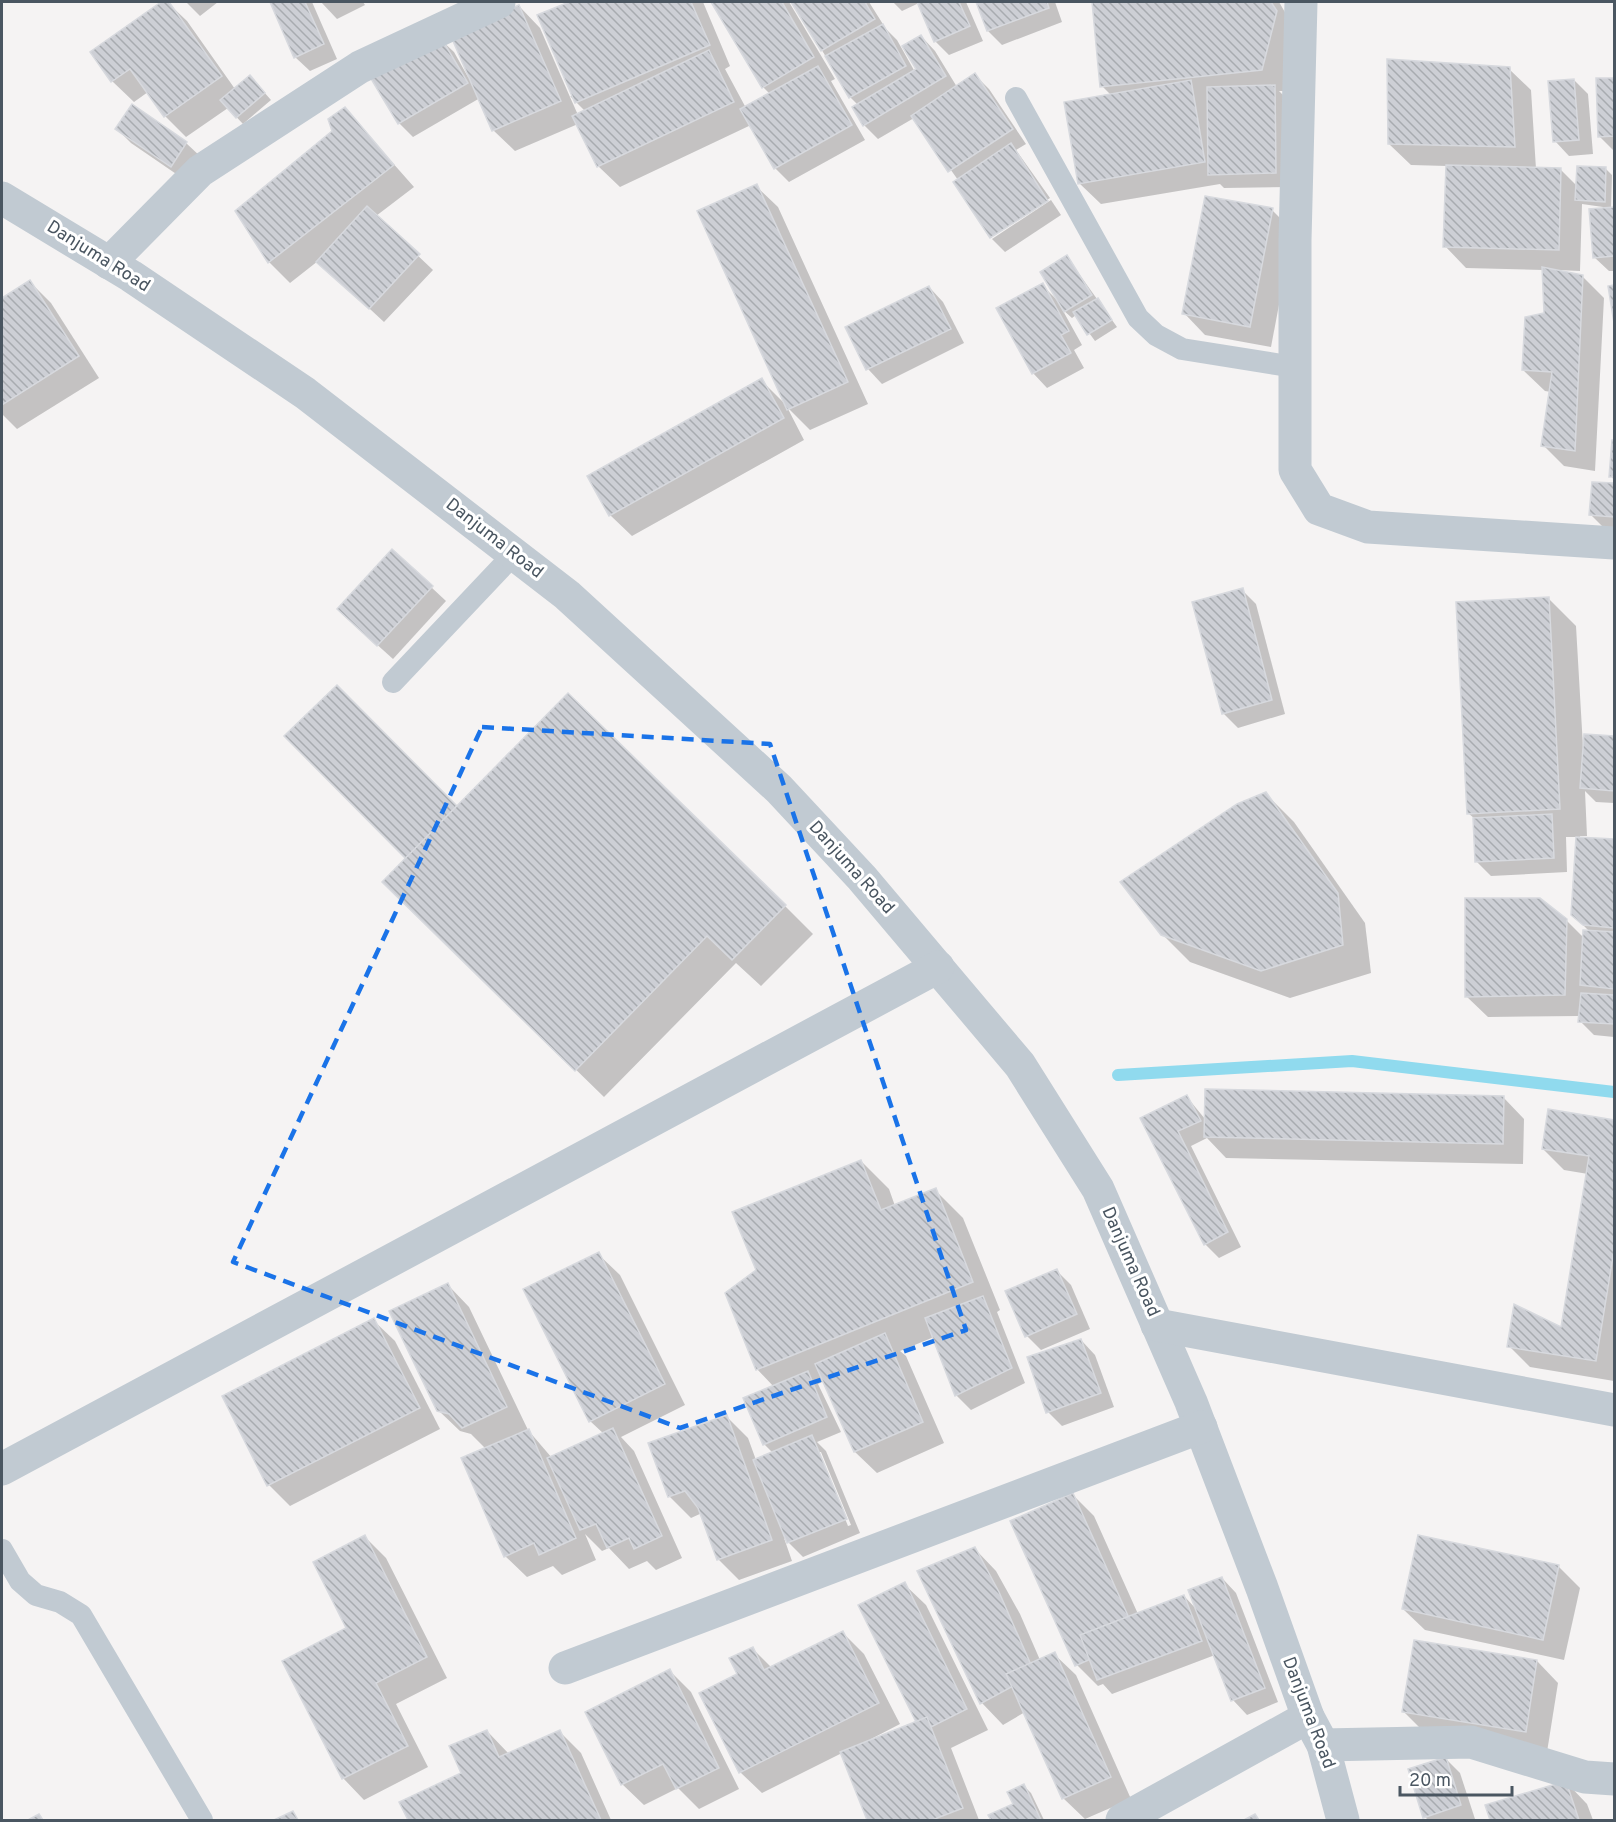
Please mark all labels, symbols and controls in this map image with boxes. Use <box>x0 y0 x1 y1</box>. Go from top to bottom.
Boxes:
street label: Danjuma Road <box>42 216 154 298</box>
street label: Danjuma Road <box>440 494 548 584</box>
street label: Danjuma Road <box>803 817 899 919</box>
street label: Danjuma Road <box>1096 1203 1164 1321</box>
street label: Danjuma Road <box>1276 1654 1340 1772</box>
scale bar <box>1400 1759 1512 1797</box>
text: 20 m <box>1409 1770 1451 1793</box>

